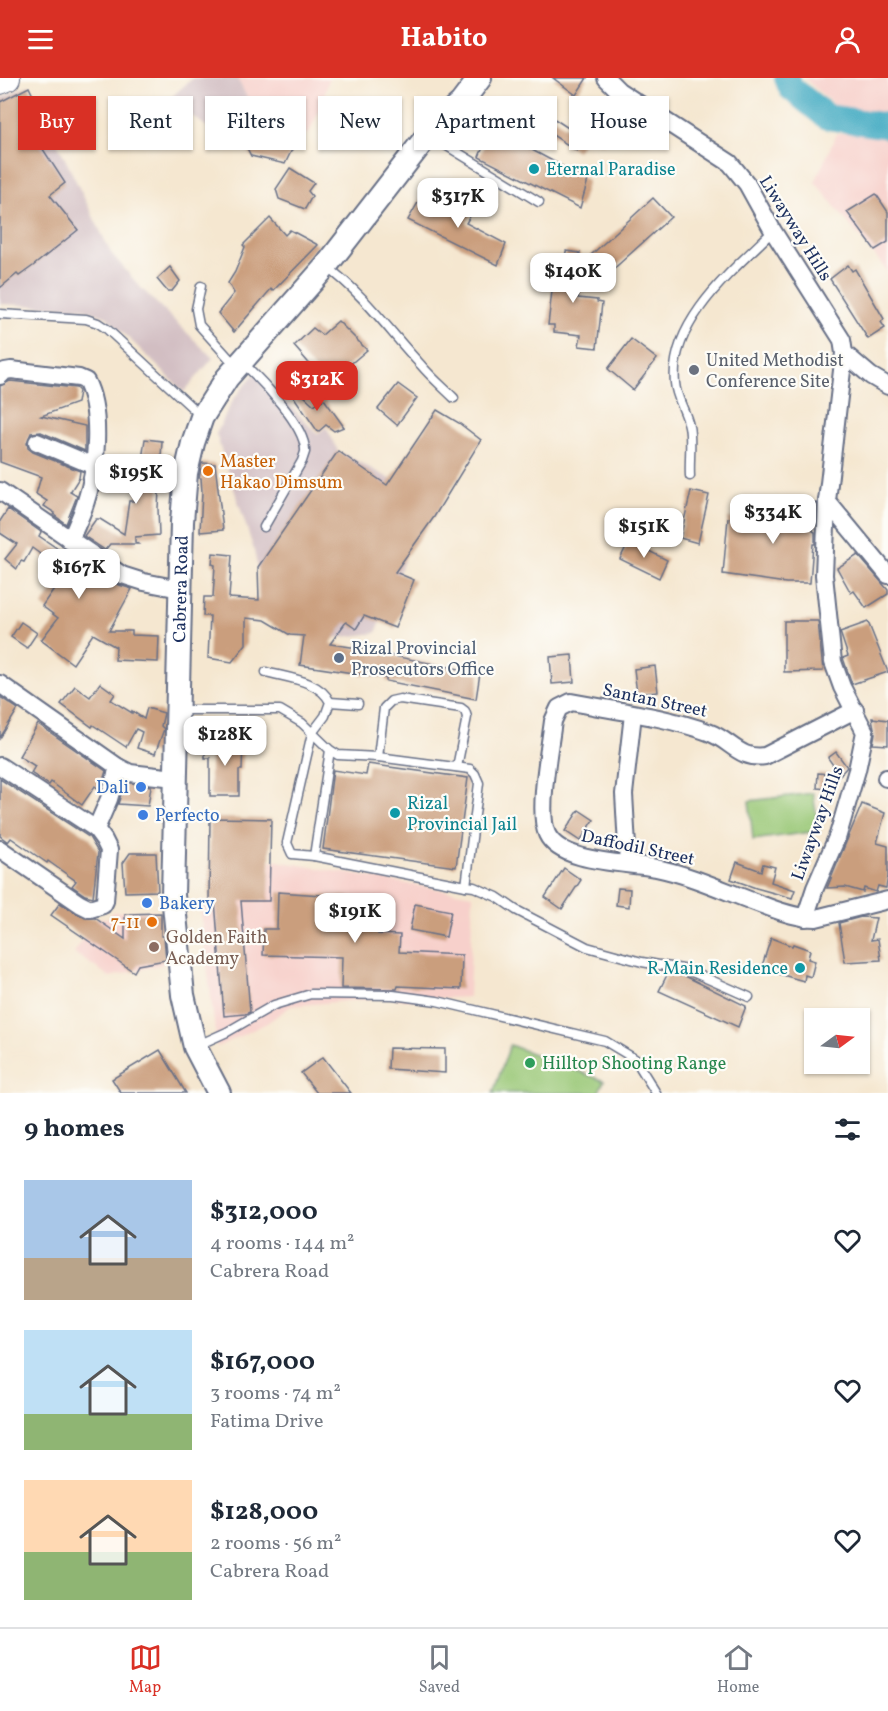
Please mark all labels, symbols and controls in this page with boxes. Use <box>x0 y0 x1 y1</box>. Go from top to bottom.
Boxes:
text: Habito <box>401 20 487 58</box>
icon: menu <box>24 23 57 56</box>
icon: person <box>831 23 864 56</box>
chip: Buy <box>18 96 96 150</box>
chip: Rent <box>108 96 193 150</box>
chip: Filters <box>205 96 306 150</box>
chip: New <box>318 96 402 150</box>
chip: Apartment <box>414 96 557 150</box>
chip: House <box>569 96 669 150</box>
place label: Eternal Paradise <box>546 158 675 183</box>
marker: Eternal Paradise <box>527 162 541 176</box>
street label: Liwayway Hills <box>752 171 837 286</box>
pin: $317K <box>416 178 500 229</box>
text: $317K <box>431 183 485 211</box>
pin: $140K <box>531 253 615 304</box>
text: $140K <box>544 258 602 286</box>
place label: United Methodist Conference Site <box>706 349 844 395</box>
pin: $312K <box>275 361 359 412</box>
marker: United Methodist Conference Site <box>687 363 701 377</box>
text: $312K <box>290 366 344 394</box>
place label: Master Hakao Dimsum <box>220 450 343 496</box>
pin: $195K <box>94 454 178 505</box>
text: $195K <box>109 459 163 487</box>
marker: Master Hakao Dimsum <box>201 464 215 478</box>
pin: $334K <box>731 494 815 545</box>
text: $334K <box>744 499 802 527</box>
pin: $151K <box>602 508 686 559</box>
text: $151K <box>618 513 670 541</box>
street label: Cabrera Road <box>168 535 196 643</box>
pin: $167K <box>37 549 121 600</box>
text: $167K <box>52 554 106 582</box>
place label: Rizal Provincial Prosecutors Office <box>351 637 494 683</box>
marker: Rizal Provincial Prosecutors Office <box>332 651 346 665</box>
street label: Santan Street <box>600 678 709 725</box>
pin: $128K <box>183 716 267 767</box>
text: $128K <box>198 721 252 749</box>
street label: Liwayway Hills <box>786 763 851 884</box>
place label: Dali <box>96 776 129 801</box>
marker: Dali <box>134 780 148 794</box>
place label: Rizal Provincial Jail <box>407 792 517 838</box>
place label: Perfecto <box>155 804 220 829</box>
marker: Rizal Provincial Jail <box>388 806 402 820</box>
marker: Perfecto <box>136 808 150 822</box>
street label: Daffodil Street <box>579 824 697 873</box>
place label: Bakery <box>159 892 215 917</box>
pin: $191K <box>313 893 397 944</box>
marker: Bakery <box>140 896 154 910</box>
text: $191K <box>329 898 381 926</box>
place label: 7-11 <box>110 911 140 936</box>
marker: 7-11 <box>145 915 159 929</box>
place label: Golden Faith Academy <box>166 926 268 972</box>
marker: Golden Faith Academy <box>147 940 161 954</box>
place label: R Main Residence <box>647 957 788 982</box>
marker: R Main Residence <box>793 961 807 975</box>
north arrow <box>804 1008 870 1074</box>
map controls <box>804 1008 870 1074</box>
place label: Hilltop Shooting Range <box>542 1052 726 1077</box>
marker: Hilltop Shooting Range <box>523 1056 537 1070</box>
text: 9 homes <box>24 1111 125 1147</box>
icon: filters <box>831 1113 864 1146</box>
text: $312,000 <box>210 1194 318 1230</box>
icon: home <box>72 1204 144 1276</box>
icon: heart <box>831 1224 864 1257</box>
text: 4 rooms · 144 m² <box>210 1230 355 1258</box>
text: Cabrera Road <box>210 1258 329 1286</box>
text: $167,000 <box>210 1344 315 1380</box>
icon: home <box>72 1354 144 1426</box>
icon: heart <box>831 1374 864 1407</box>
text: 3 rooms · 74 m² <box>210 1380 341 1408</box>
text: Fatima Drive <box>210 1408 323 1436</box>
text: $128,000 <box>210 1494 318 1530</box>
icon: home <box>72 1504 144 1576</box>
icon: heart <box>831 1524 864 1557</box>
text: 2 rooms · 56 m² <box>210 1530 341 1558</box>
text: Cabrera Road <box>210 1558 329 1586</box>
tab: Map <box>129 1641 162 1699</box>
tab: Saved <box>419 1641 460 1699</box>
tab: Home <box>717 1641 759 1699</box>

